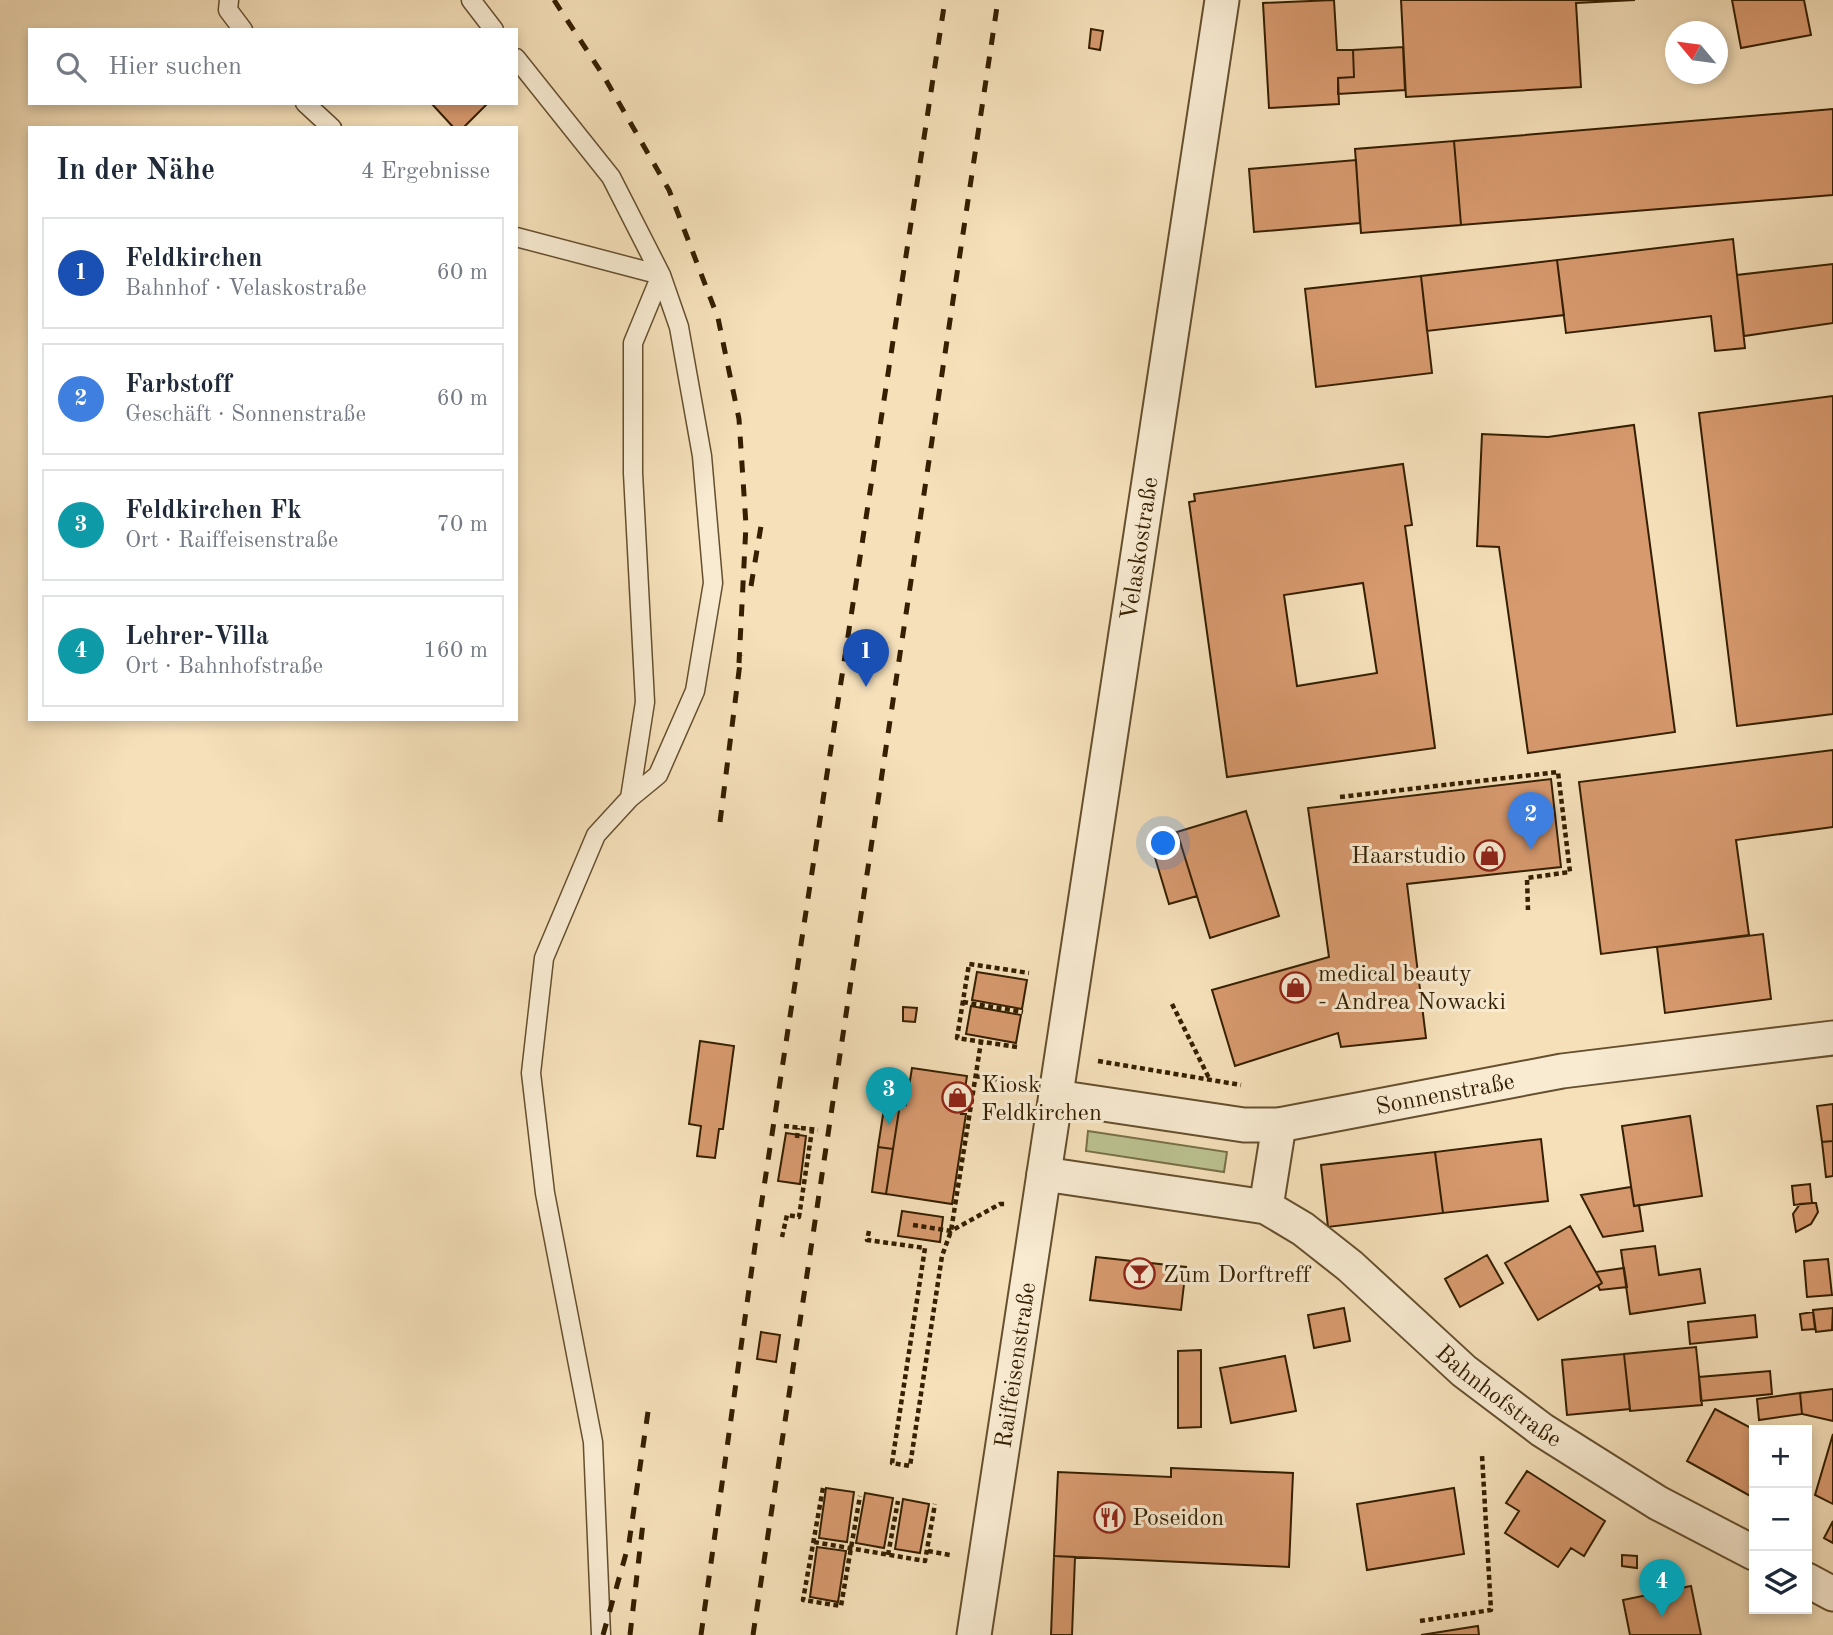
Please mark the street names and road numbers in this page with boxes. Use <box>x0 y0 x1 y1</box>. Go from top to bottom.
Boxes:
street label: Velaskostraße <box>1118 475 1164 622</box>
street label: Sonnenstraße <box>1374 1070 1517 1120</box>
street label: Raiffeisenstraße <box>992 1281 1041 1450</box>
street label: Bahnhofstraße <box>1430 1341 1565 1453</box>

